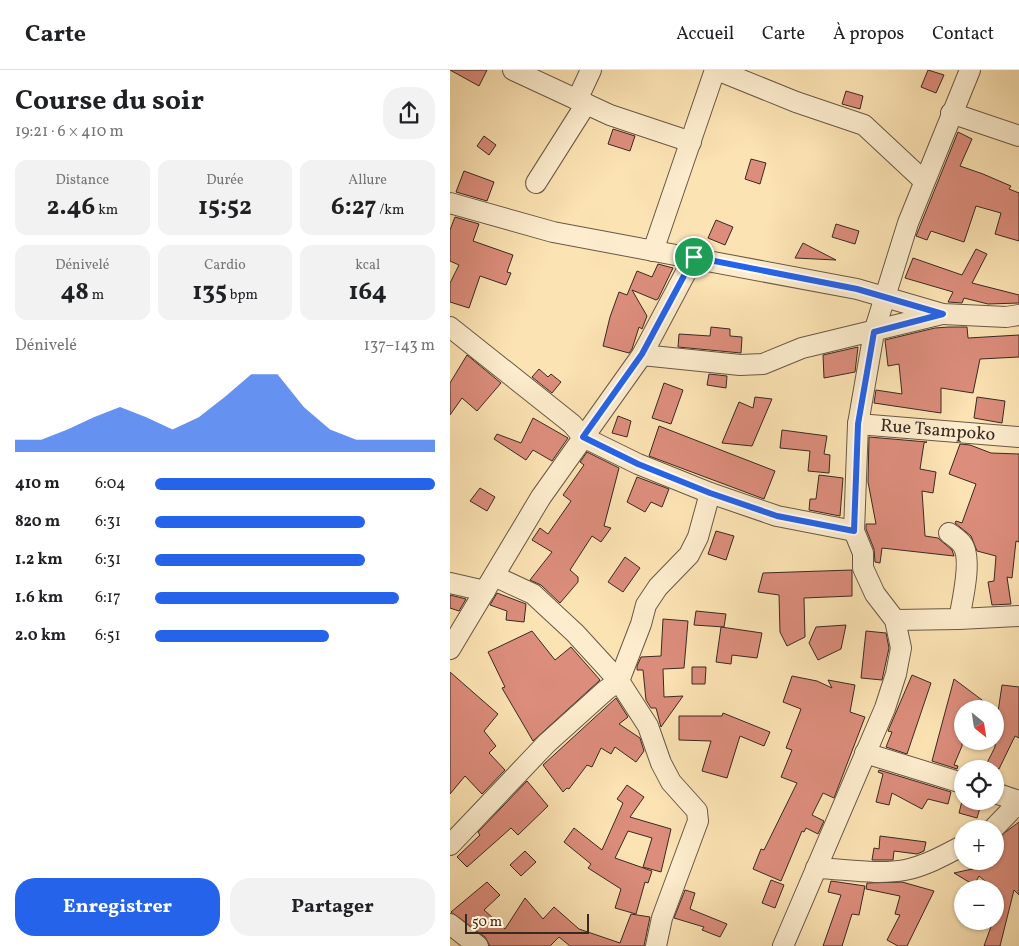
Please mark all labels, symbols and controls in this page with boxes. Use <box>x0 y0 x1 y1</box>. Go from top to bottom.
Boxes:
text: Carte <box>25 18 86 52</box>
text: Accueil <box>676 22 734 47</box>
text: Carte <box>762 22 805 47</box>
text: À propos <box>833 22 904 47</box>
text: Contact <box>932 22 994 47</box>
text: Course du soir <box>15 82 204 121</box>
button: share <box>383 87 435 139</box>
text: 19:21 · 6 × 410 m <box>15 121 124 143</box>
text: Distance <box>56 171 109 190</box>
text: Durée <box>206 171 244 190</box>
text: Allure <box>348 171 387 190</box>
text: 2.46 <box>46 190 95 225</box>
text: 15:52 <box>198 190 252 225</box>
text: 6:27 <box>331 190 376 225</box>
text: km <box>95 201 118 220</box>
text: /km <box>376 201 404 220</box>
pin <box>673 236 715 278</box>
icon: arrive <box>680 243 708 271</box>
text: Dénivelé <box>55 256 109 275</box>
text: Cardio <box>204 256 246 275</box>
text: kcal <box>355 256 380 275</box>
text: 48 <box>60 275 89 310</box>
text: 135 <box>192 275 227 310</box>
text: 164 <box>348 275 387 310</box>
text: m <box>89 286 104 305</box>
text: bpm <box>227 286 258 305</box>
text: Dénivelé <box>15 335 77 357</box>
text: 137–143 m <box>364 335 435 357</box>
street label: Rue Tsampoko <box>879 413 996 448</box>
text: 410 m <box>15 473 60 495</box>
text: 6:04 <box>95 473 126 495</box>
text: 820 m <box>15 511 60 533</box>
text: 6:31 <box>95 511 121 533</box>
text: 1.2 km <box>15 549 63 571</box>
text: 6:31 <box>95 549 121 571</box>
text: 1.6 km <box>15 587 63 609</box>
text: 6:17 <box>95 587 121 609</box>
text: 2.0 km <box>15 625 66 647</box>
text: 6:51 <box>95 625 121 647</box>
north arrow <box>954 700 1004 750</box>
map controls <box>954 700 1004 930</box>
button: locate <box>954 760 1004 810</box>
button: + <box>954 820 1004 870</box>
button: Enregistrer <box>15 878 220 936</box>
button: Partager <box>230 878 435 936</box>
button: − <box>954 880 1004 930</box>
scale bar <box>465 911 589 934</box>
text: 50 m <box>472 913 502 932</box>

